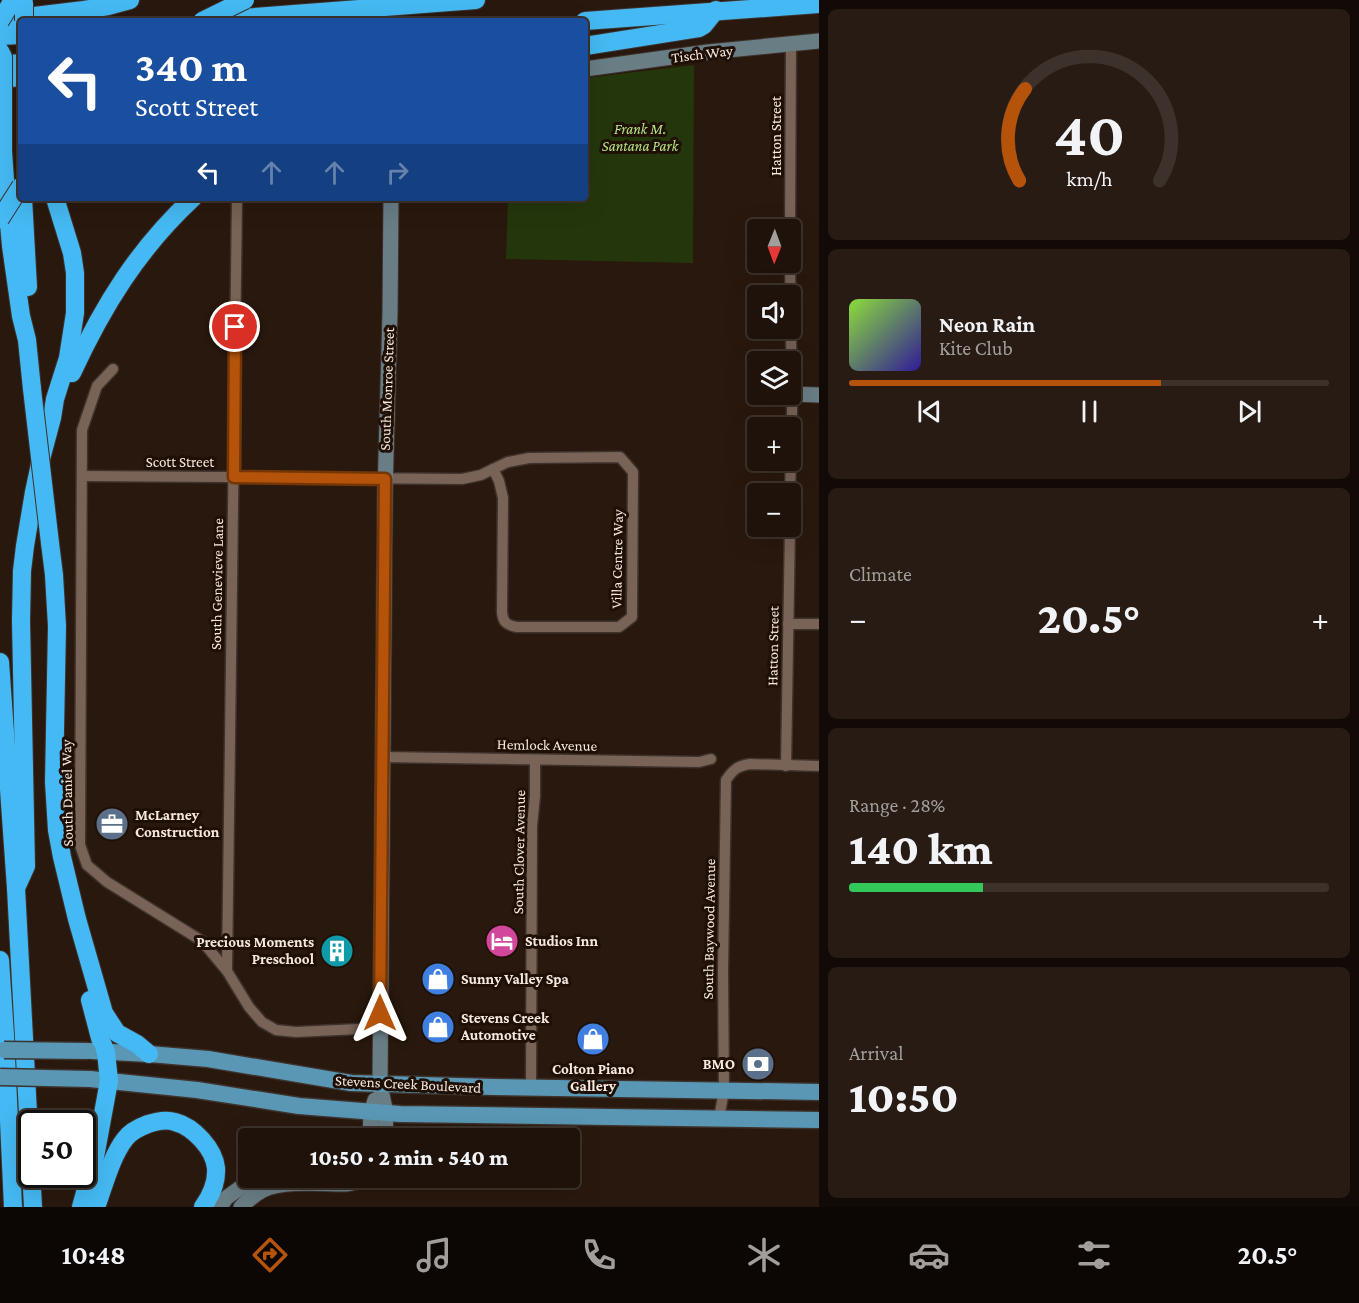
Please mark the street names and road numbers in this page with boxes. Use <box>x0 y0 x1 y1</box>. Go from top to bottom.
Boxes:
street label: Tisch Way <box>670 42 734 67</box>
street label: Hatton Street <box>768 95 784 176</box>
street label: South Monroe Street <box>377 326 397 451</box>
street label: Scott Street <box>146 454 215 470</box>
street label: Villa Centre Way <box>608 509 627 609</box>
street label: South Genevieve Lane <box>208 518 226 650</box>
street label: Hatton Street <box>764 605 782 686</box>
street label: Hemlock Avenue <box>497 736 598 754</box>
street label: South Daniel Way <box>58 739 77 847</box>
street label: South Clover Avenue <box>510 789 528 914</box>
street label: South Baywood Avenue <box>700 858 719 1000</box>
street label: Stevens Creek Boulevard <box>335 1072 482 1096</box>

